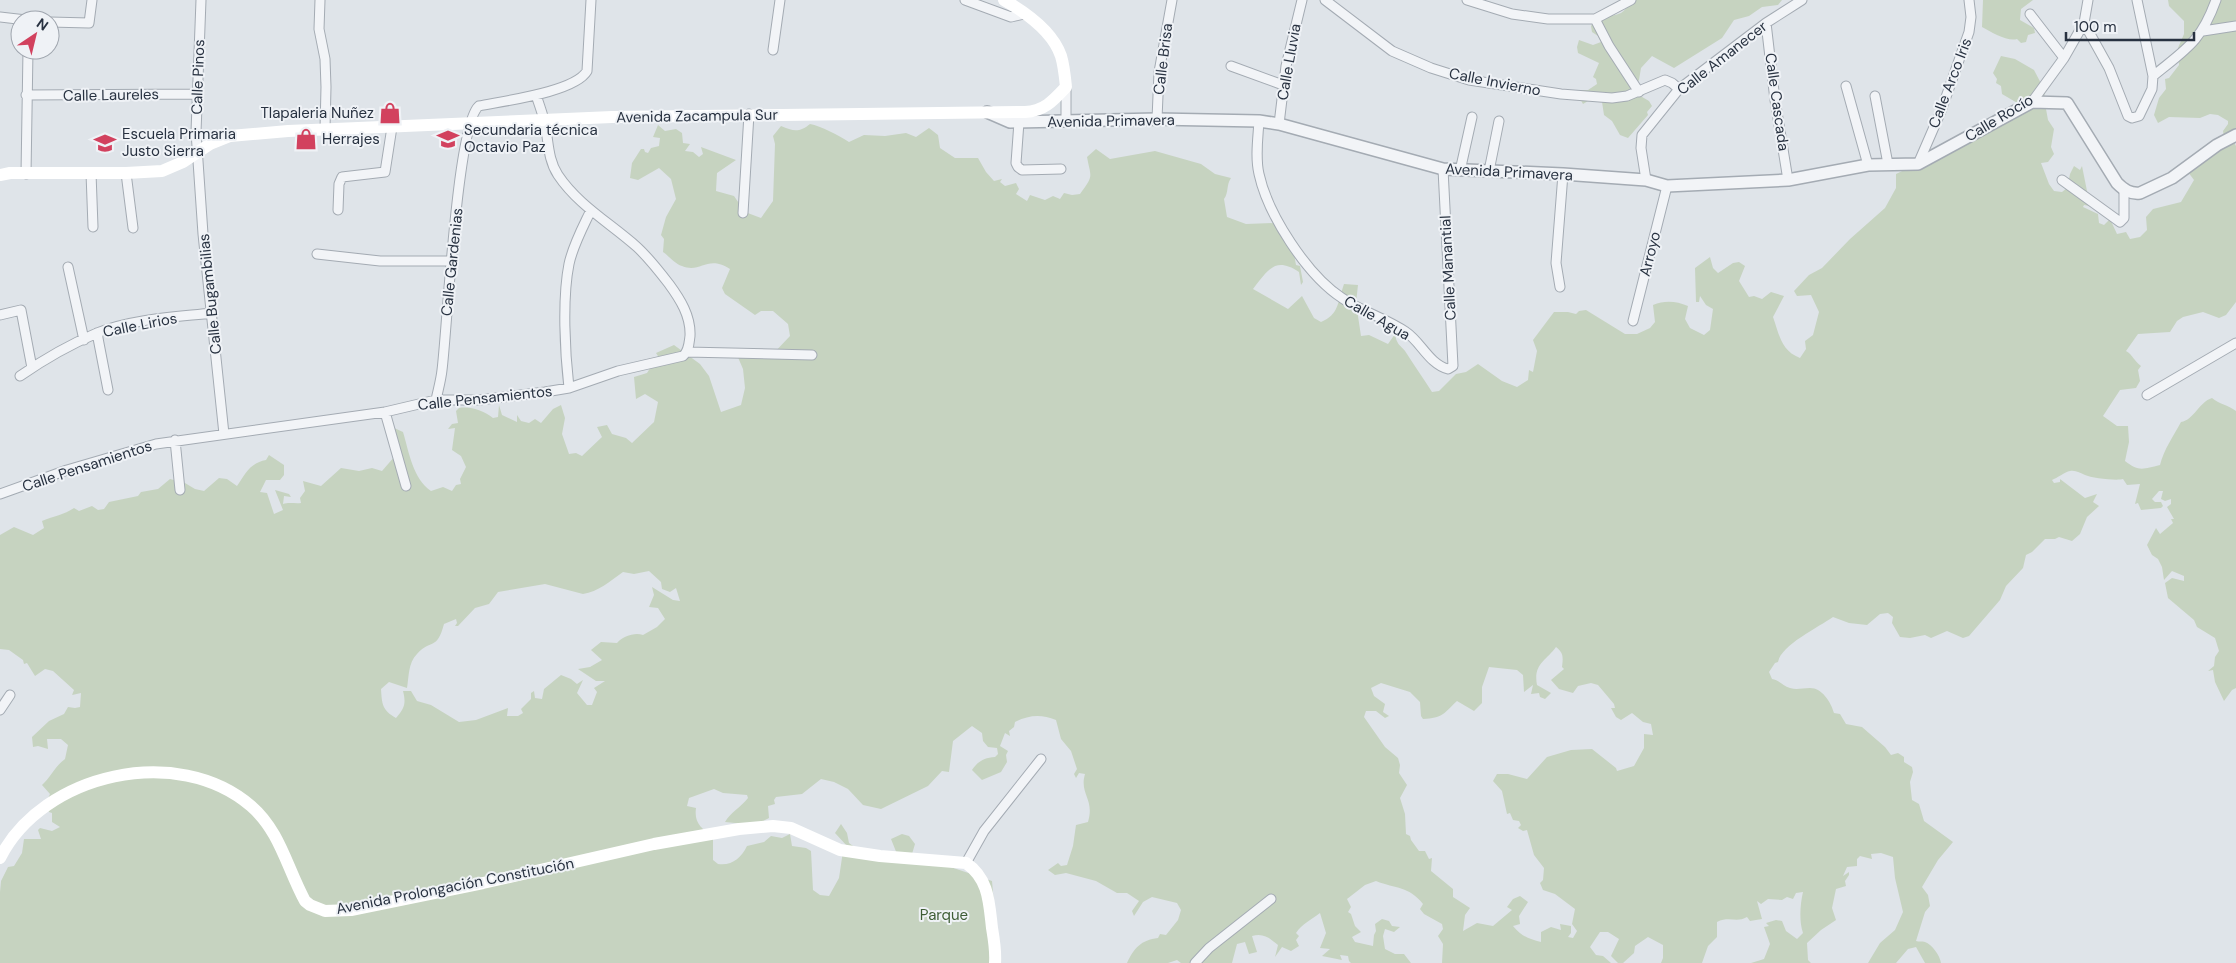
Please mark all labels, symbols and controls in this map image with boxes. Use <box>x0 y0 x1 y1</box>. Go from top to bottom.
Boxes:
north arrow <box>10 10 60 60</box>
scale bar <box>2066 10 2194 42</box>
text: N <box>33 14 52 35</box>
street label: Calle Amanecer <box>1673 16 1772 100</box>
text: 100 m <box>2074 17 2117 37</box>
street label: Calle Brisa <box>1149 22 1177 96</box>
street label: Calle Lluvia <box>1272 22 1306 102</box>
street label: Calle Arco Iris <box>1924 35 1976 131</box>
street label: Calle Pinos <box>187 39 209 115</box>
street label: Calle Cascada <box>1760 52 1794 152</box>
street label: Calle Invierno <box>1447 63 1543 101</box>
street label: Calle Laureles <box>63 84 159 106</box>
street label: Calle Rocío <box>1961 90 2037 146</box>
shop icon: Tlapaleria Nuñez <box>377 100 403 126</box>
place label: Tlapaleria Nuñez <box>260 103 374 123</box>
street label: Avenida Zacampula Sur <box>616 105 778 127</box>
street label: Avenida Primavera <box>1047 110 1175 132</box>
place label: Secundaria técnica Octavio Paz <box>464 120 598 157</box>
place label: Escuela Primaria Justo Sierra <box>122 124 236 161</box>
shop icon: Herrajes <box>293 126 319 152</box>
school or university icon: Secundaria técnica Octavio Paz <box>435 126 461 152</box>
place label: Herrajes <box>322 129 380 149</box>
school or university icon: Escuela Primaria Justo Sierra <box>92 130 118 156</box>
street label: Avenida Primavera <box>1445 159 1573 185</box>
street label: Calle Gardenias <box>436 207 468 317</box>
street label: Calle Manantial <box>1435 215 1461 321</box>
street label: Arroyo <box>1635 229 1665 279</box>
street label: Calle Bugambilias <box>194 233 226 355</box>
street label: Calle Agua <box>1340 291 1414 345</box>
street label: Calle Lirios <box>101 308 179 342</box>
street label: Calle Pensamientos <box>417 381 553 415</box>
street label: Calle Pensamientos <box>20 436 154 496</box>
street label: Avenida Prolongación Constitución <box>334 853 576 919</box>
park label: Parque <box>920 905 968 925</box>

